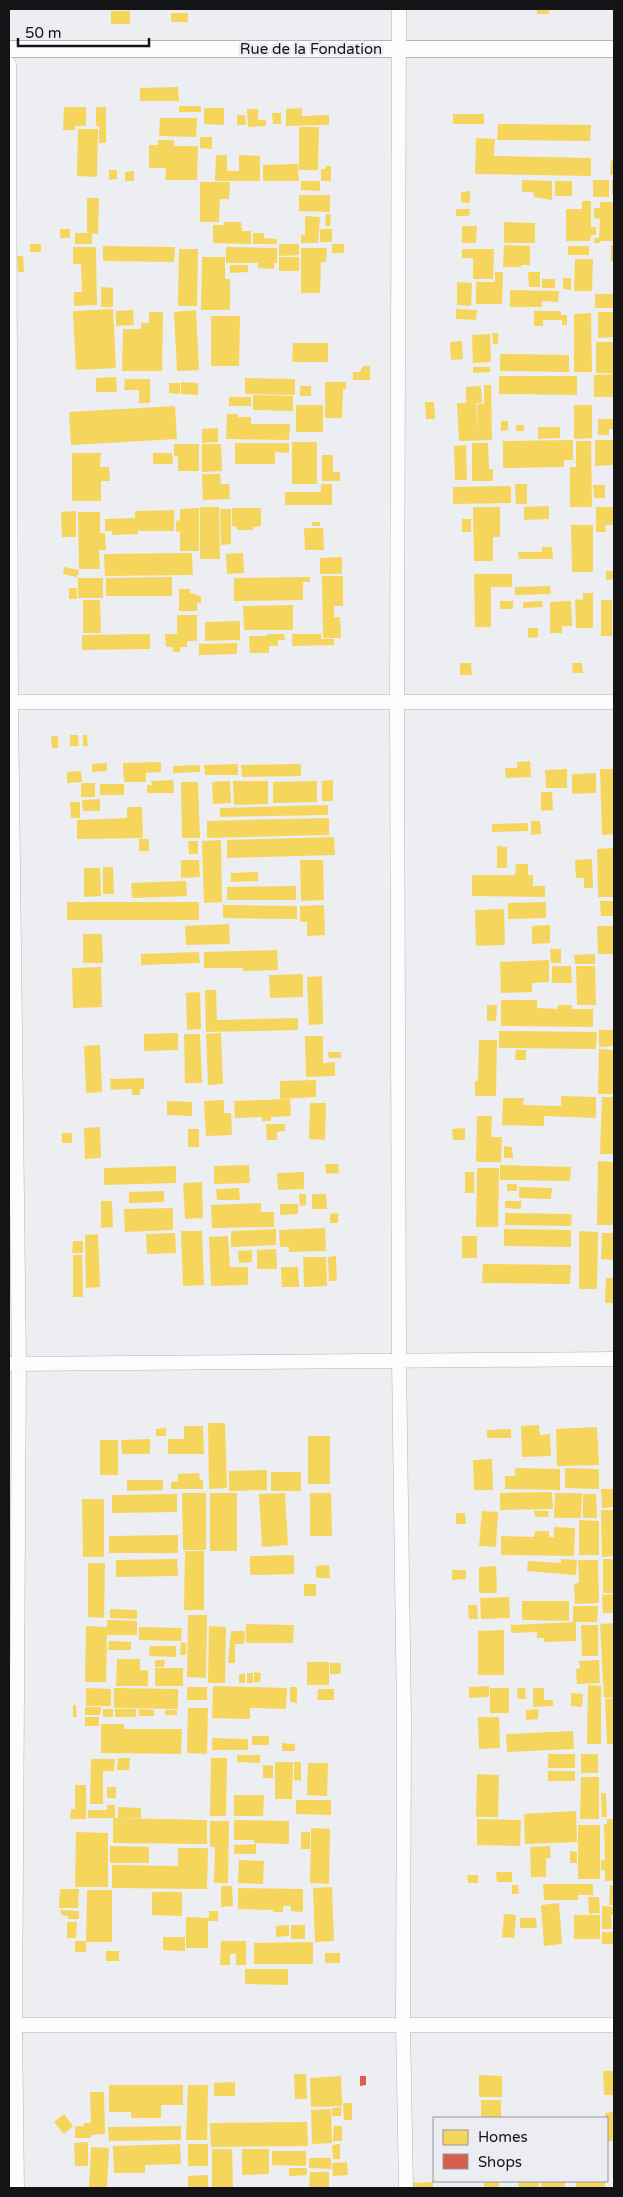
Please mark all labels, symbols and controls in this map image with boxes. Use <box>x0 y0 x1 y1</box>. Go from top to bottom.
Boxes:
scale bar <box>18 15 149 47</box>
text: 50 m <box>25 24 62 42</box>
street label: Rue de la Fondation <box>240 40 382 58</box>
legend <box>433 2117 608 2182</box>
text: Homes <box>478 2128 528 2146</box>
text: Shops <box>478 2153 522 2171</box>

